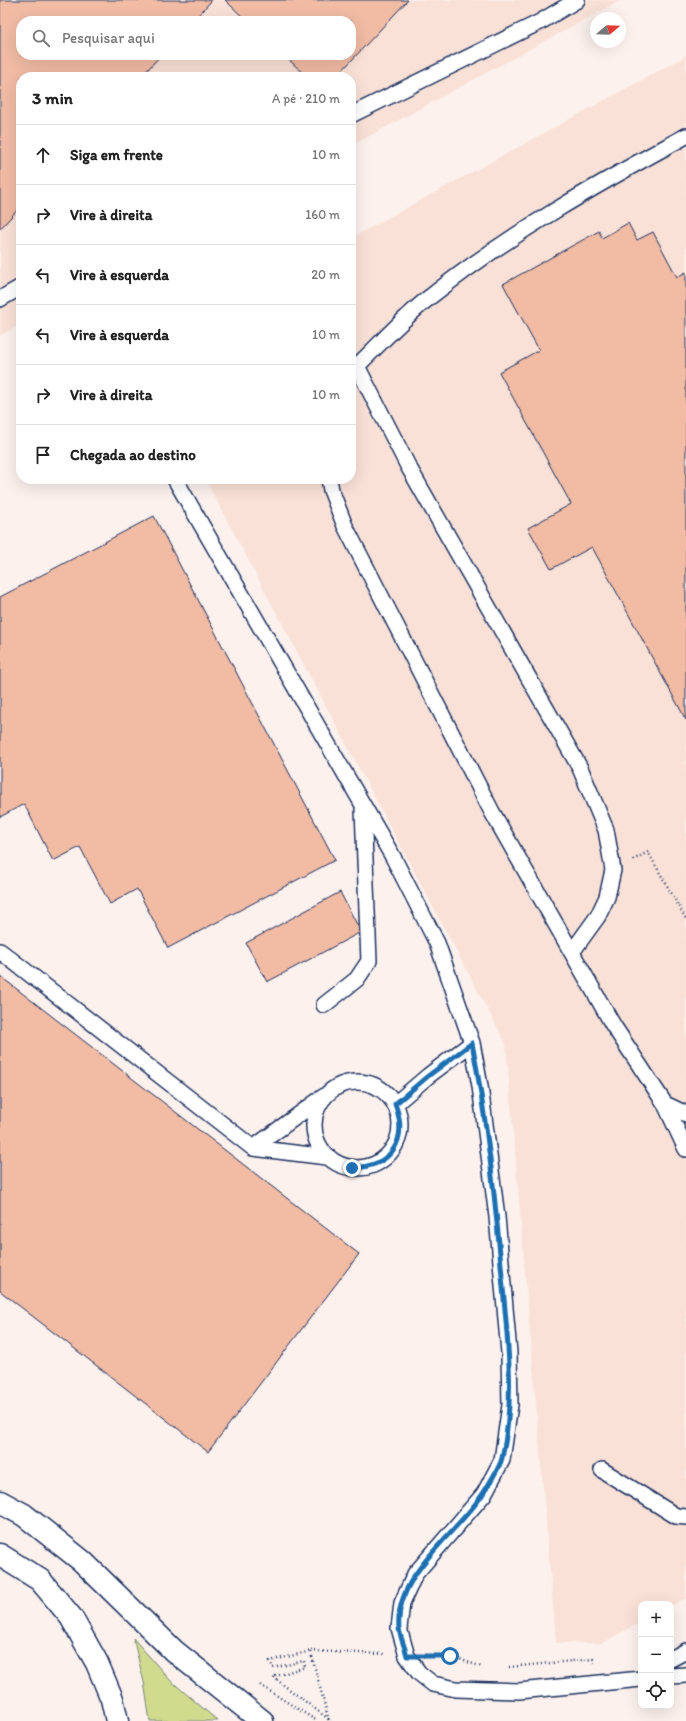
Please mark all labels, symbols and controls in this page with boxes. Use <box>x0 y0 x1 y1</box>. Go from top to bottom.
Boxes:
north arrow <box>590 12 626 48</box>
search box <box>16 16 356 60</box>
icon: search <box>30 27 52 49</box>
text: Pesquisar aqui <box>62 29 155 47</box>
text: 3 min <box>32 88 73 108</box>
text: A pé · 210 m <box>272 91 340 106</box>
icon: ahead <box>32 144 54 166</box>
text: Siga em frente <box>70 146 163 164</box>
text: 10 m <box>312 147 340 162</box>
icon: right <box>32 204 54 226</box>
text: Vire à direita <box>70 206 153 224</box>
text: 160 m <box>305 207 340 222</box>
icon: left <box>32 264 54 286</box>
text: Vire à esquerda <box>70 266 169 284</box>
text: 20 m <box>311 267 340 282</box>
icon: left <box>32 324 54 346</box>
text: Vire à esquerda <box>70 326 169 344</box>
text: 10 m <box>312 327 340 342</box>
icon: right <box>32 384 54 406</box>
text: Vire à direita <box>70 386 153 404</box>
text: 10 m <box>312 387 340 402</box>
icon: arrive <box>32 444 54 466</box>
text: Chegada ao destino <box>70 446 196 464</box>
route end <box>343 1159 361 1177</box>
map controls <box>638 1601 674 1709</box>
button: + <box>638 1601 674 1637</box>
button: − <box>638 1637 674 1673</box>
route start <box>441 1647 459 1665</box>
button: locate <box>638 1673 674 1709</box>

